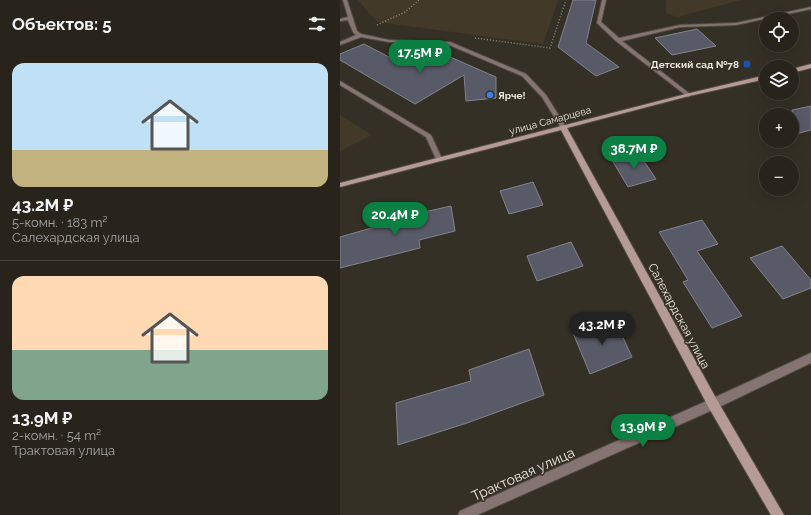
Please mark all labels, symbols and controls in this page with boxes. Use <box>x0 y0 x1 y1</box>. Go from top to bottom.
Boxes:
map controls <box>759 12 799 196</box>
button: locate <box>759 12 799 52</box>
icon: filters <box>306 13 328 35</box>
text: Объектов: 5 <box>12 14 112 34</box>
pin: 17.5M ₽ <box>383 40 457 74</box>
text: 17.5M ₽ <box>397 45 443 60</box>
place label: Детский сад №78 <box>651 59 739 70</box>
marker: Детский сад №78 <box>742 59 752 69</box>
button: layers <box>759 60 799 100</box>
icon: home <box>134 89 206 161</box>
marker: Ярче! <box>485 90 495 100</box>
place label: Ярче! <box>498 90 526 101</box>
street label: улица Самарцева <box>508 104 592 137</box>
button: + <box>759 108 799 148</box>
pin: 38.7M ₽ <box>597 136 671 170</box>
text: 38.7M ₽ <box>611 141 657 156</box>
button: − <box>759 156 799 196</box>
text: 43.2M ₽ <box>12 195 73 215</box>
pin: 20.4M ₽ <box>358 202 432 236</box>
text: 20.4M ₽ <box>371 207 419 222</box>
text: 5-комн. · 183 m² <box>12 215 107 230</box>
text: Салехардская улица <box>12 230 140 245</box>
street label: Салехардская улица <box>645 261 713 371</box>
icon: home <box>134 302 206 374</box>
pin: 43.2M ₽ <box>565 312 639 346</box>
text: 43.2M ₽ <box>579 317 625 332</box>
text: 13.9M ₽ <box>12 408 72 428</box>
pin: 13.9M ₽ <box>606 414 680 448</box>
text: 13.9M ₽ <box>620 419 666 434</box>
text: 2-комн. · 54 m² <box>12 428 101 443</box>
text: Трактовая улица <box>12 443 115 458</box>
street label: Трактовая улица <box>469 444 577 504</box>

